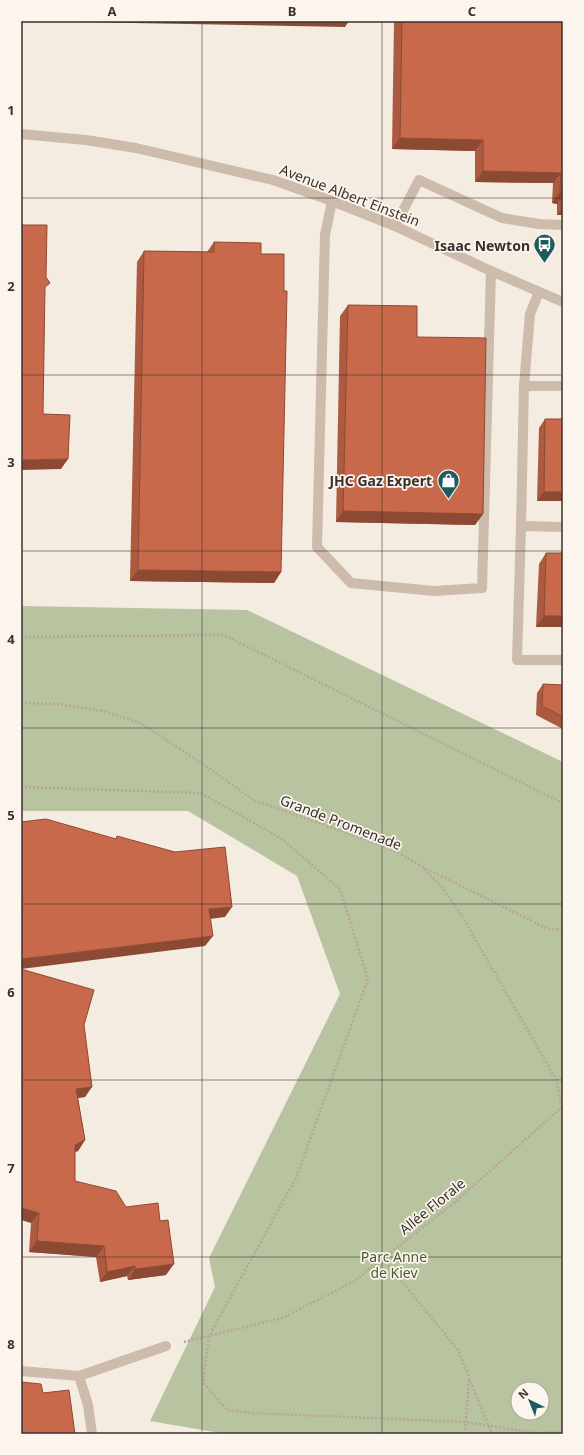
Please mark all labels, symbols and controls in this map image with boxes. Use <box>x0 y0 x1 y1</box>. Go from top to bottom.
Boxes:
text: A <box>108 2 117 20</box>
text: B <box>288 2 296 20</box>
text: C <box>468 2 476 20</box>
text: 1 <box>7 101 15 119</box>
street label: Avenue Albert Einstein <box>277 160 423 230</box>
bus stop icon: Isaac Newton <box>532 232 558 265</box>
place label: Isaac Newton <box>435 236 530 255</box>
text: 2 <box>7 277 15 295</box>
text: 3 <box>7 453 15 471</box>
shop icon: JHC Gaz Expert <box>435 467 461 500</box>
place label: JHC Gaz Expert <box>327 471 432 490</box>
text: 4 <box>7 630 15 648</box>
street label: Grande Promenade <box>277 790 405 854</box>
text: 5 <box>7 806 15 824</box>
text: 6 <box>7 983 15 1001</box>
text: 7 <box>7 1159 15 1177</box>
street label: Allée Florale <box>395 1173 469 1239</box>
park label: Parc Anne de Kiev <box>361 1247 427 1282</box>
text: 8 <box>7 1335 15 1353</box>
north arrow <box>510 1381 550 1421</box>
text: N <box>514 1385 531 1402</box>

